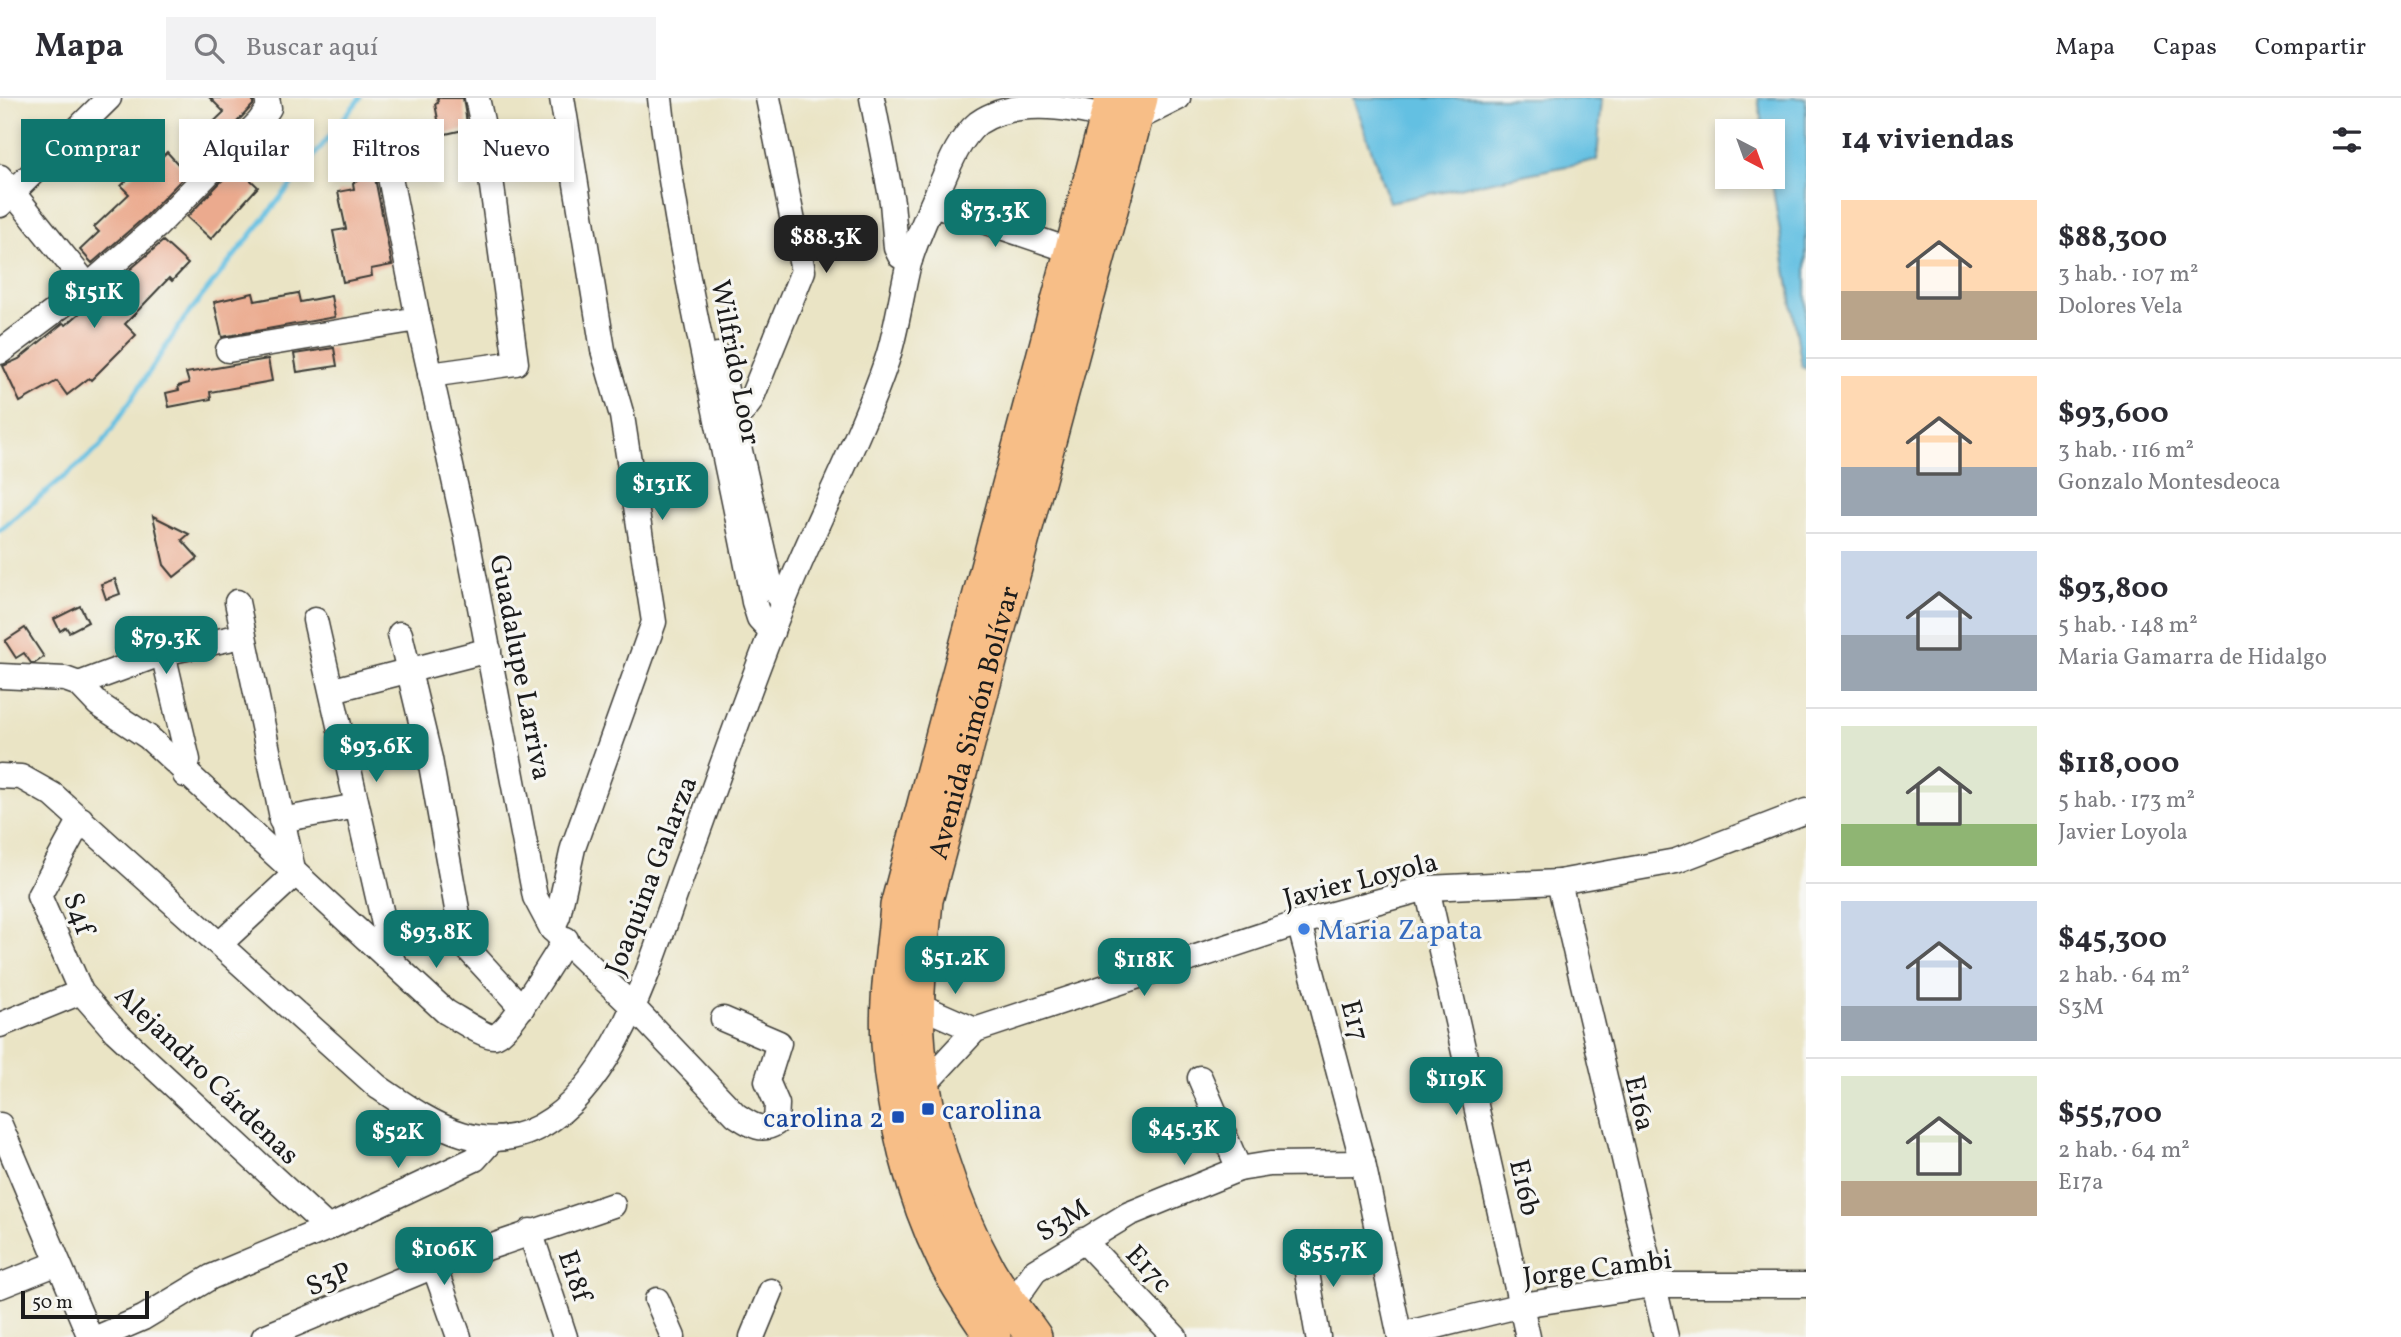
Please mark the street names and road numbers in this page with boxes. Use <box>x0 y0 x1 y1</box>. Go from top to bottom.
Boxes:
street label: Wilfrido Loor <box>699 277 770 449</box>
street label: Guadalupe Larriva <box>479 551 561 784</box>
street label: Avenida Simón Bolívar <box>920 582 1030 864</box>
street label: Joaquina Galarza <box>596 771 708 981</box>
street label: Javier Loyola <box>1279 843 1442 919</box>
street label: S4f <box>52 888 104 942</box>
street label: Alejandro Cárdenas <box>105 977 307 1174</box>
street label: E17 <box>1329 996 1378 1046</box>
street label: E16a <box>1613 1072 1664 1135</box>
street label: E16b <box>1498 1155 1549 1220</box>
street label: S3M <box>1029 1190 1097 1252</box>
street label: E17c <box>1116 1237 1181 1303</box>
street label: Jorge Cambi <box>1521 1241 1674 1298</box>
street label: E18f <box>547 1245 601 1309</box>
street label: S3P <box>300 1253 358 1307</box>

